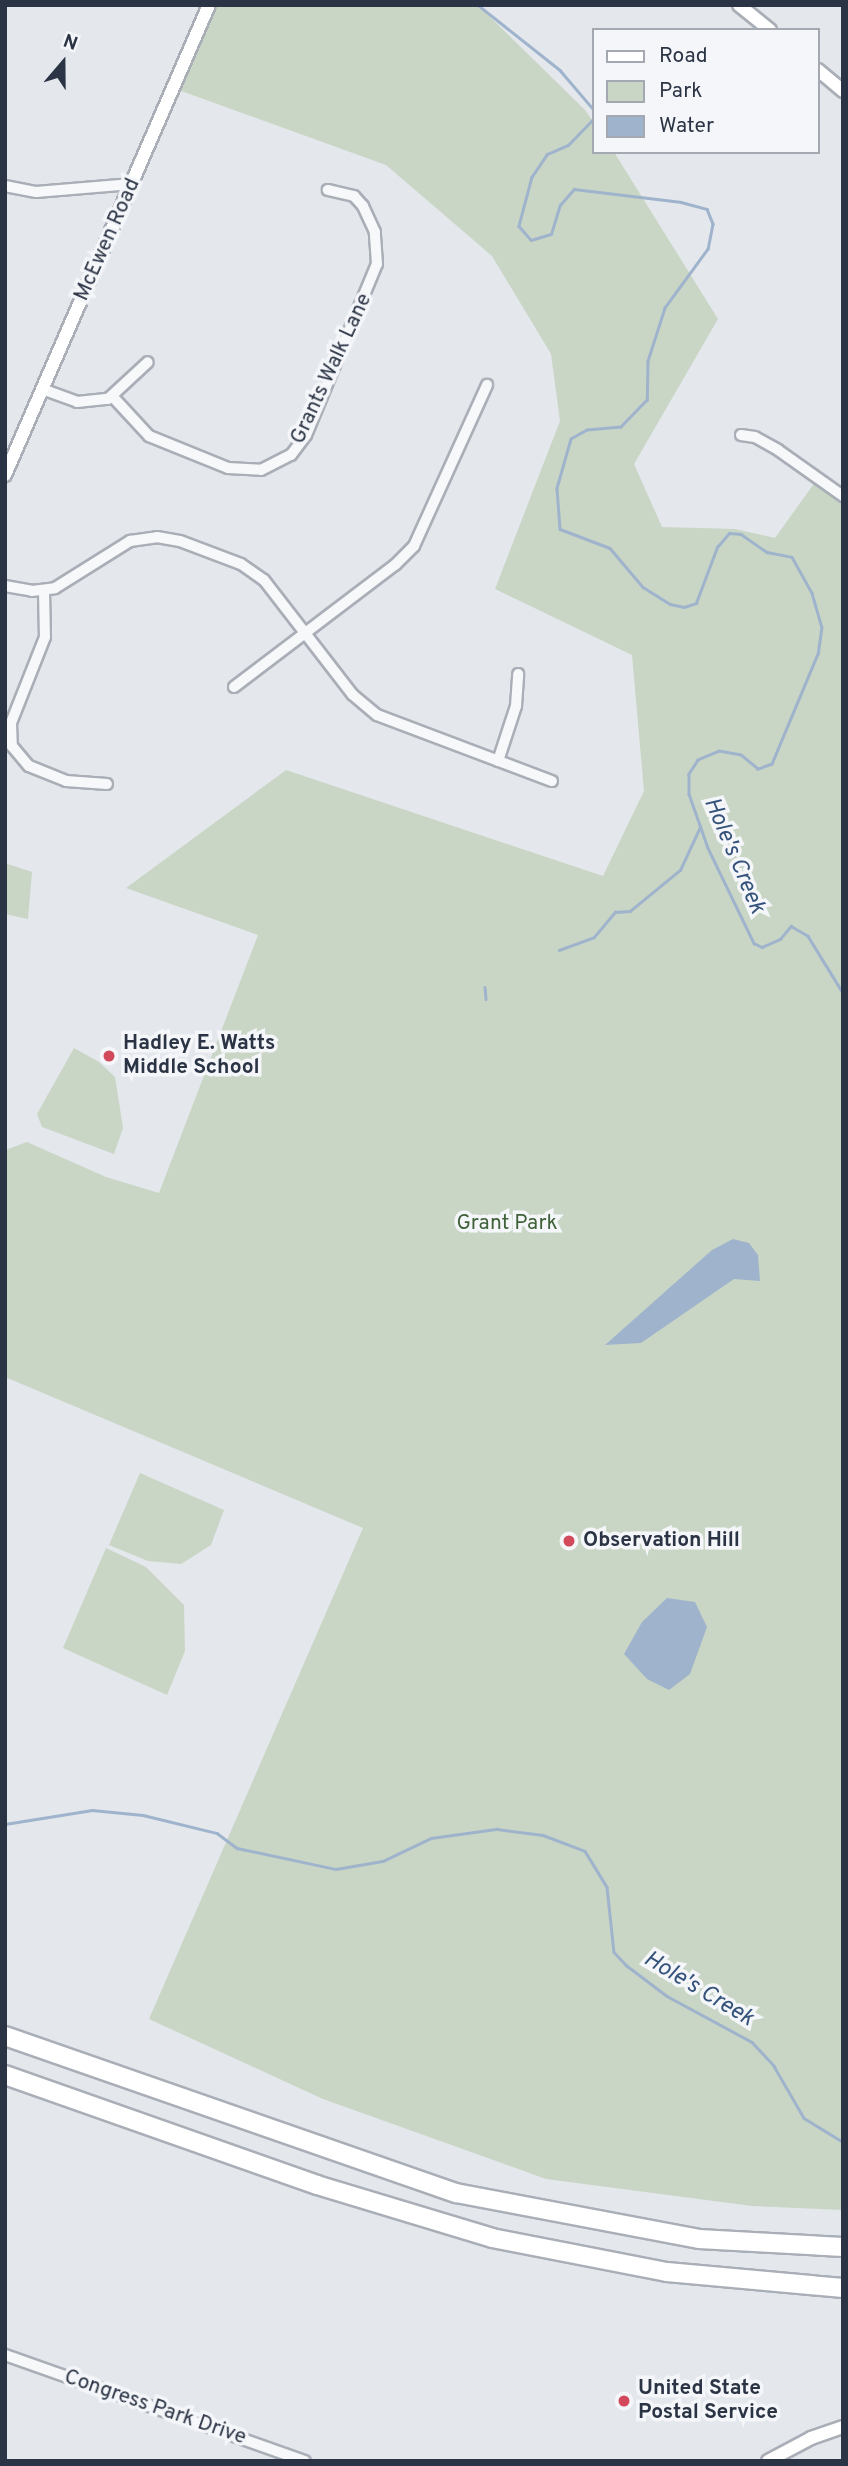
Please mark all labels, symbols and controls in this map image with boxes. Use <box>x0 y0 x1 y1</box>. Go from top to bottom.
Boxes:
north arrow <box>28 28 98 98</box>
legend <box>592 28 820 154</box>
text: N <box>60 30 81 57</box>
text: Road <box>659 43 708 70</box>
text: Park <box>659 78 702 105</box>
text: Water <box>659 113 714 140</box>
street label: McEwen Road <box>70 175 146 305</box>
street label: Grants Walk Lane <box>286 289 378 449</box>
water label: Hole's Creek <box>696 794 770 918</box>
place label: Hadley E. Watts Middle School <box>123 1031 275 1081</box>
marker: Hadley E. Watts Middle School <box>101 1048 117 1064</box>
park label: Grant Park <box>456 1211 558 1237</box>
place label: Observation Hill <box>583 1528 740 1554</box>
marker: Observation Hill <box>561 1533 577 1549</box>
water label: Hole's Creek <box>638 1946 758 2034</box>
street label: Congress Park Drive <box>61 2365 249 2451</box>
place label: United State Postal Service <box>638 2376 778 2426</box>
marker: United State Postal Service <box>616 2393 632 2409</box>

